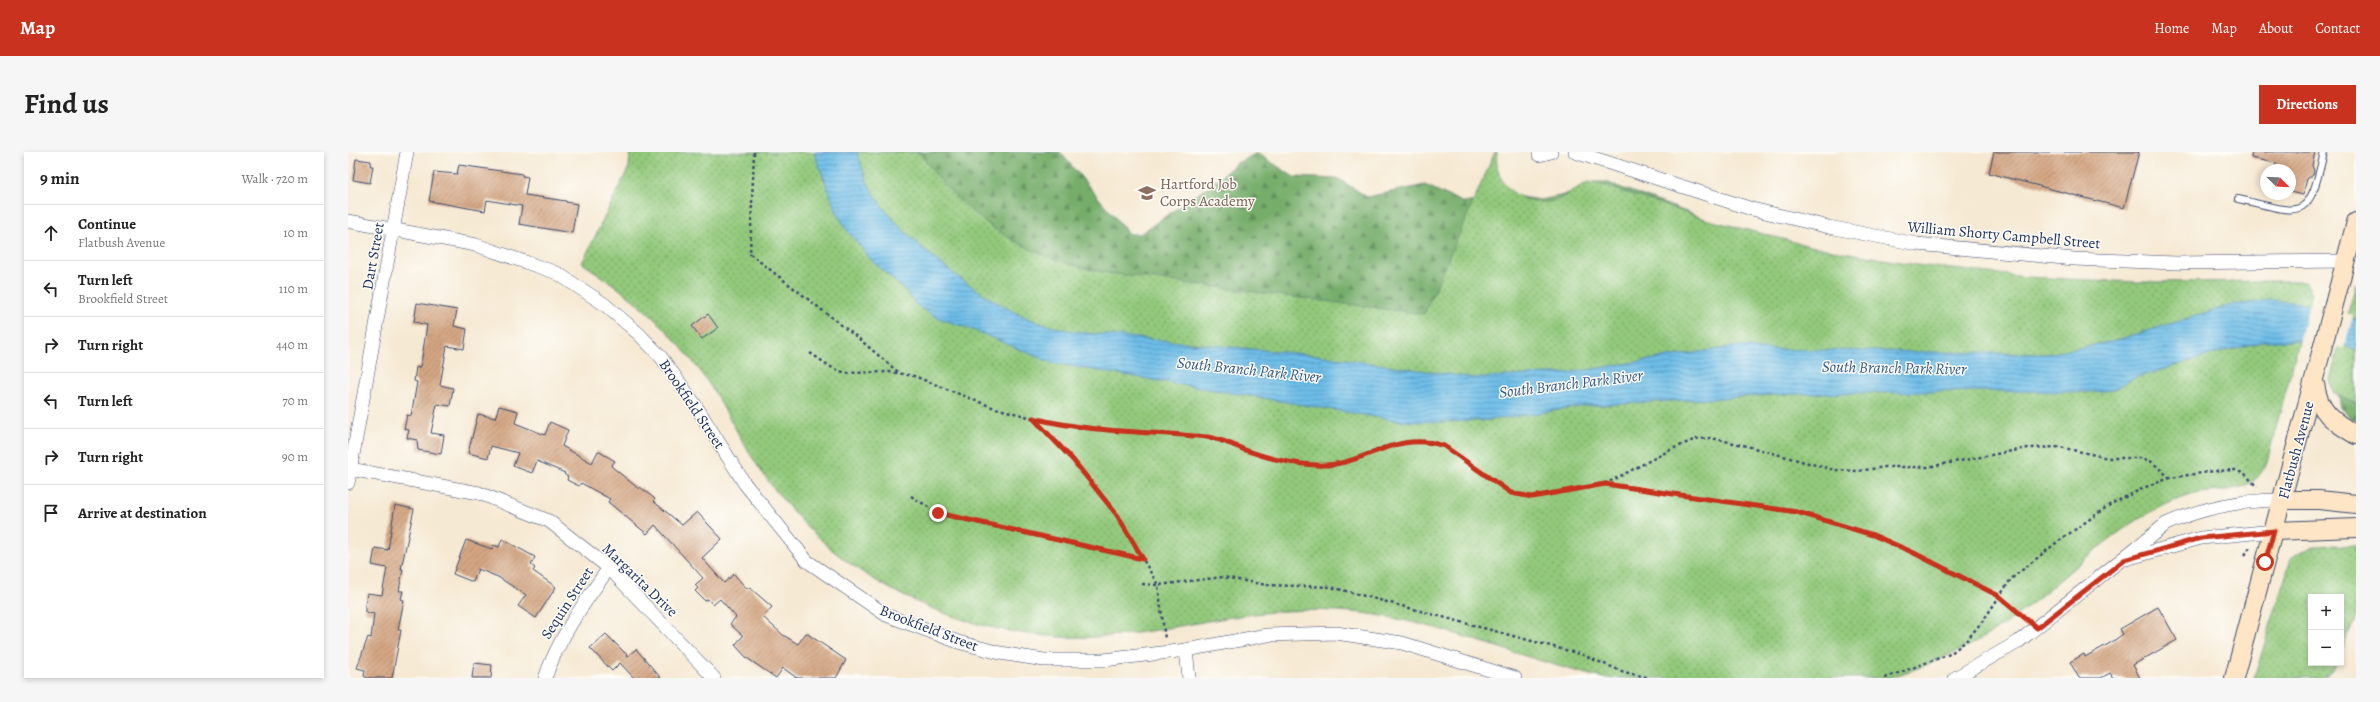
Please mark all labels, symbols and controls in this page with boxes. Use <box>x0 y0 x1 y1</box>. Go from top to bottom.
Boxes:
text: Map <box>20 15 55 41</box>
text: Home <box>2154 19 2189 38</box>
text: Map <box>2211 19 2237 38</box>
text: About <box>2259 19 2293 38</box>
text: Contact <box>2315 19 2360 38</box>
text: Find us <box>24 85 109 123</box>
button: Directions <box>2259 85 2356 124</box>
north arrow <box>2260 164 2296 200</box>
text: 9 min <box>40 167 80 190</box>
text: Walk · 720 m <box>242 170 308 187</box>
place label: Hartford Job Corps Academy <box>1160 174 1255 211</box>
school or university icon: Hartford Job Corps Academy <box>1137 183 1157 203</box>
text: Continue <box>78 214 136 234</box>
street label: William Shorty Campbell Street <box>1906 217 2101 253</box>
street label: Dart Street <box>357 221 389 291</box>
icon: ahead <box>40 222 62 244</box>
text: 10 m <box>283 224 308 241</box>
text: Flatbush Avenue <box>78 234 165 251</box>
text: Turn left <box>78 270 133 290</box>
icon: left <box>40 278 62 300</box>
text: 110 m <box>279 280 308 297</box>
text: Brookfield Street <box>78 290 168 307</box>
icon: right <box>40 334 62 356</box>
text: Turn right <box>78 335 143 355</box>
text: 440 m <box>276 336 308 353</box>
water label: South Branch Park River <box>1176 352 1323 389</box>
street label: Brookfield Street <box>655 355 729 453</box>
water label: South Branch Park River <box>1822 356 1967 380</box>
water label: South Branch Park River <box>1498 364 1645 404</box>
icon: left <box>40 390 62 412</box>
text: Turn left <box>78 391 133 411</box>
text: 70 m <box>282 392 308 409</box>
street label: Flatbush Avenue <box>2273 399 2319 501</box>
icon: right <box>40 446 62 468</box>
text: Turn right <box>78 447 143 467</box>
text: 90 m <box>282 448 308 465</box>
icon: arrive <box>40 502 62 524</box>
text: Arrive at destination <box>78 503 207 523</box>
route end <box>929 504 947 522</box>
street label: Margarita Drive <box>598 539 682 621</box>
route start <box>2256 553 2274 571</box>
street label: Sequin Street <box>536 563 598 643</box>
map controls <box>2308 594 2344 666</box>
button: + <box>2308 594 2344 630</box>
street label: Brookfield Street <box>877 600 981 656</box>
button: − <box>2308 630 2344 666</box>

